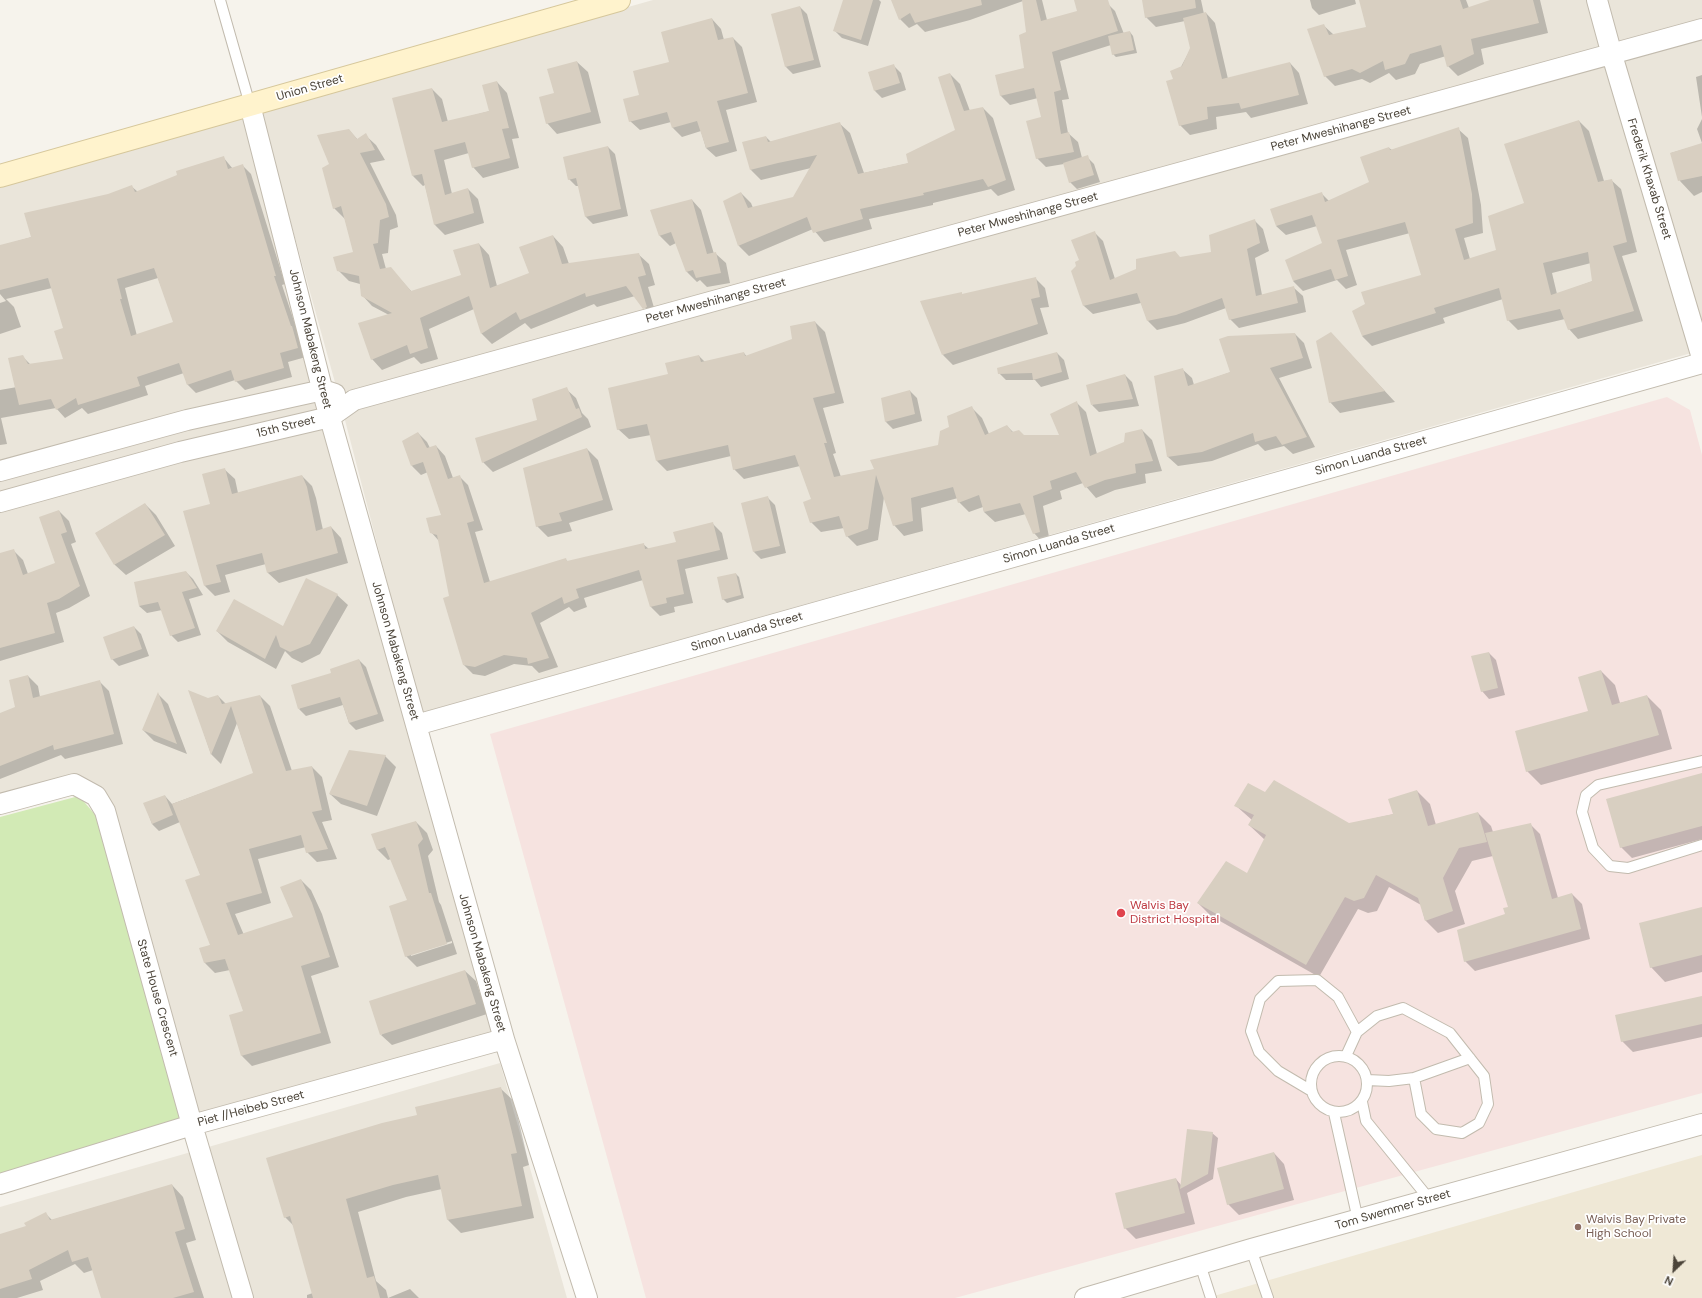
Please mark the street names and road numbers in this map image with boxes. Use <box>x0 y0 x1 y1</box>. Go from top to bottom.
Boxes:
street label: Union Street <box>275 72 345 104</box>
street label: Peter Mweshihange Street <box>1269 103 1413 155</box>
street label: Frederik Khaxab Street <box>1624 117 1674 241</box>
street label: Peter Mweshihange Street <box>956 189 1100 241</box>
street label: Johnson Mabakeng Street <box>286 267 334 411</box>
street label: Peter Mweshihange Street <box>644 275 788 327</box>
street label: 15th Street <box>255 413 317 441</box>
street label: Simon Luanda Street <box>1313 433 1429 479</box>
street label: Simon Luanda Street <box>1001 521 1117 567</box>
street label: Johnson Mabakeng Street <box>368 580 422 722</box>
street label: Simon Luanda Street <box>689 609 805 655</box>
street label: Johnson Mabakeng Street <box>455 892 509 1034</box>
street label: State House Crescent <box>133 938 181 1058</box>
street label: Piet //Heibeb Street <box>196 1088 306 1130</box>
street label: Tom Swemmer Street <box>1334 1187 1452 1233</box>

